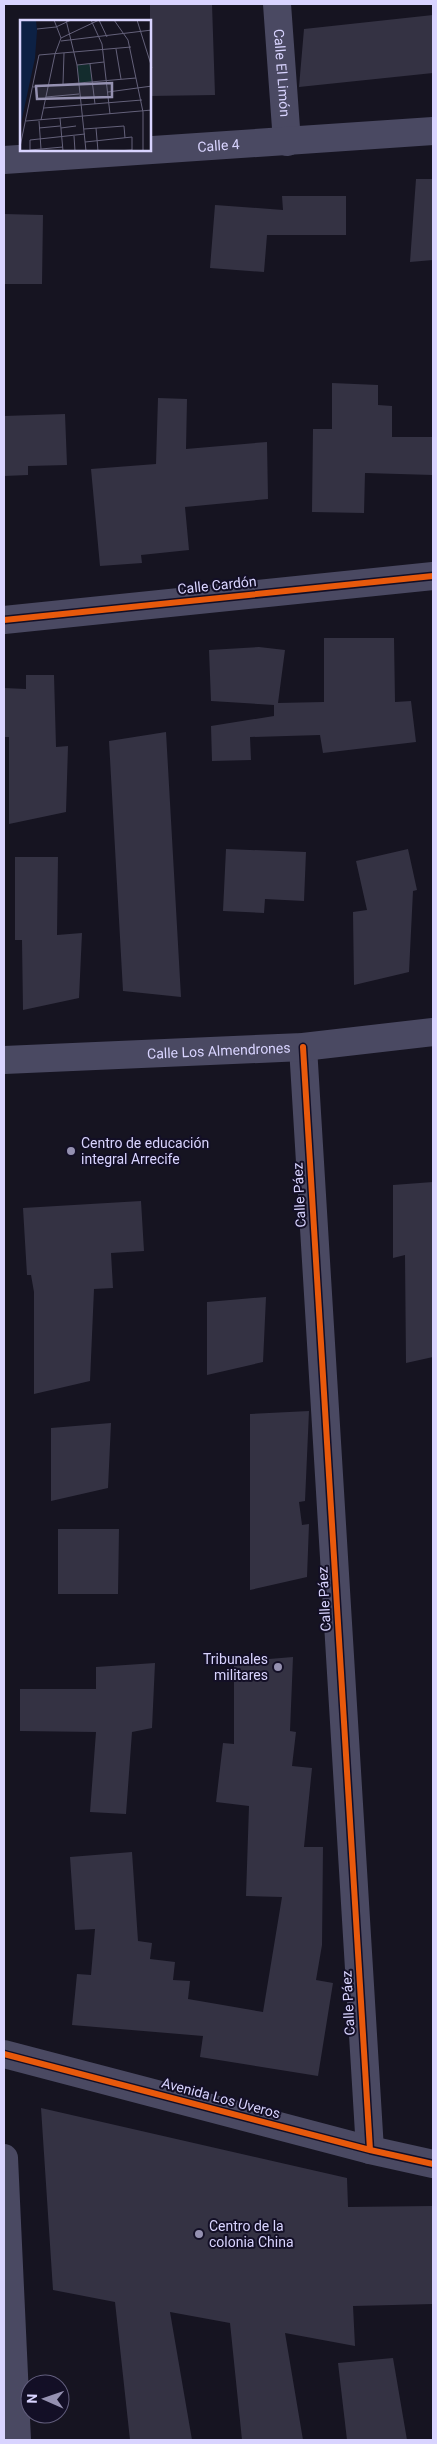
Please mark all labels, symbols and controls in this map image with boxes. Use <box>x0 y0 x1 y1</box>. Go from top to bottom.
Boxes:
inset map <box>20 20 151 151</box>
street label: Calle El Limón <box>271 28 293 117</box>
street label: Calle 4 <box>197 136 240 155</box>
street label: Calle Cardón <box>177 573 257 597</box>
street label: Calle Los Almendrones <box>147 1040 291 1062</box>
place label: Centro de educación integral Arrecife <box>81 1135 209 1167</box>
marker: Centro de educación integral Arrecife <box>65 1145 77 1157</box>
street label: Calle Páez <box>289 1162 309 1228</box>
street label: Calle Páez <box>314 1566 334 1632</box>
place label: Tribunales militares <box>203 1651 268 1683</box>
marker: Tribunales militares <box>272 1661 284 1673</box>
street label: Calle Páez <box>338 1970 358 2036</box>
street label: Avenida Los Uveros <box>160 2074 282 2122</box>
place label: Centro de la colonia China <box>209 2218 294 2250</box>
marker: Centro de la colonia China <box>193 2228 205 2240</box>
north arrow <box>20 2374 70 2424</box>
text: N <box>24 2393 40 2404</box>

